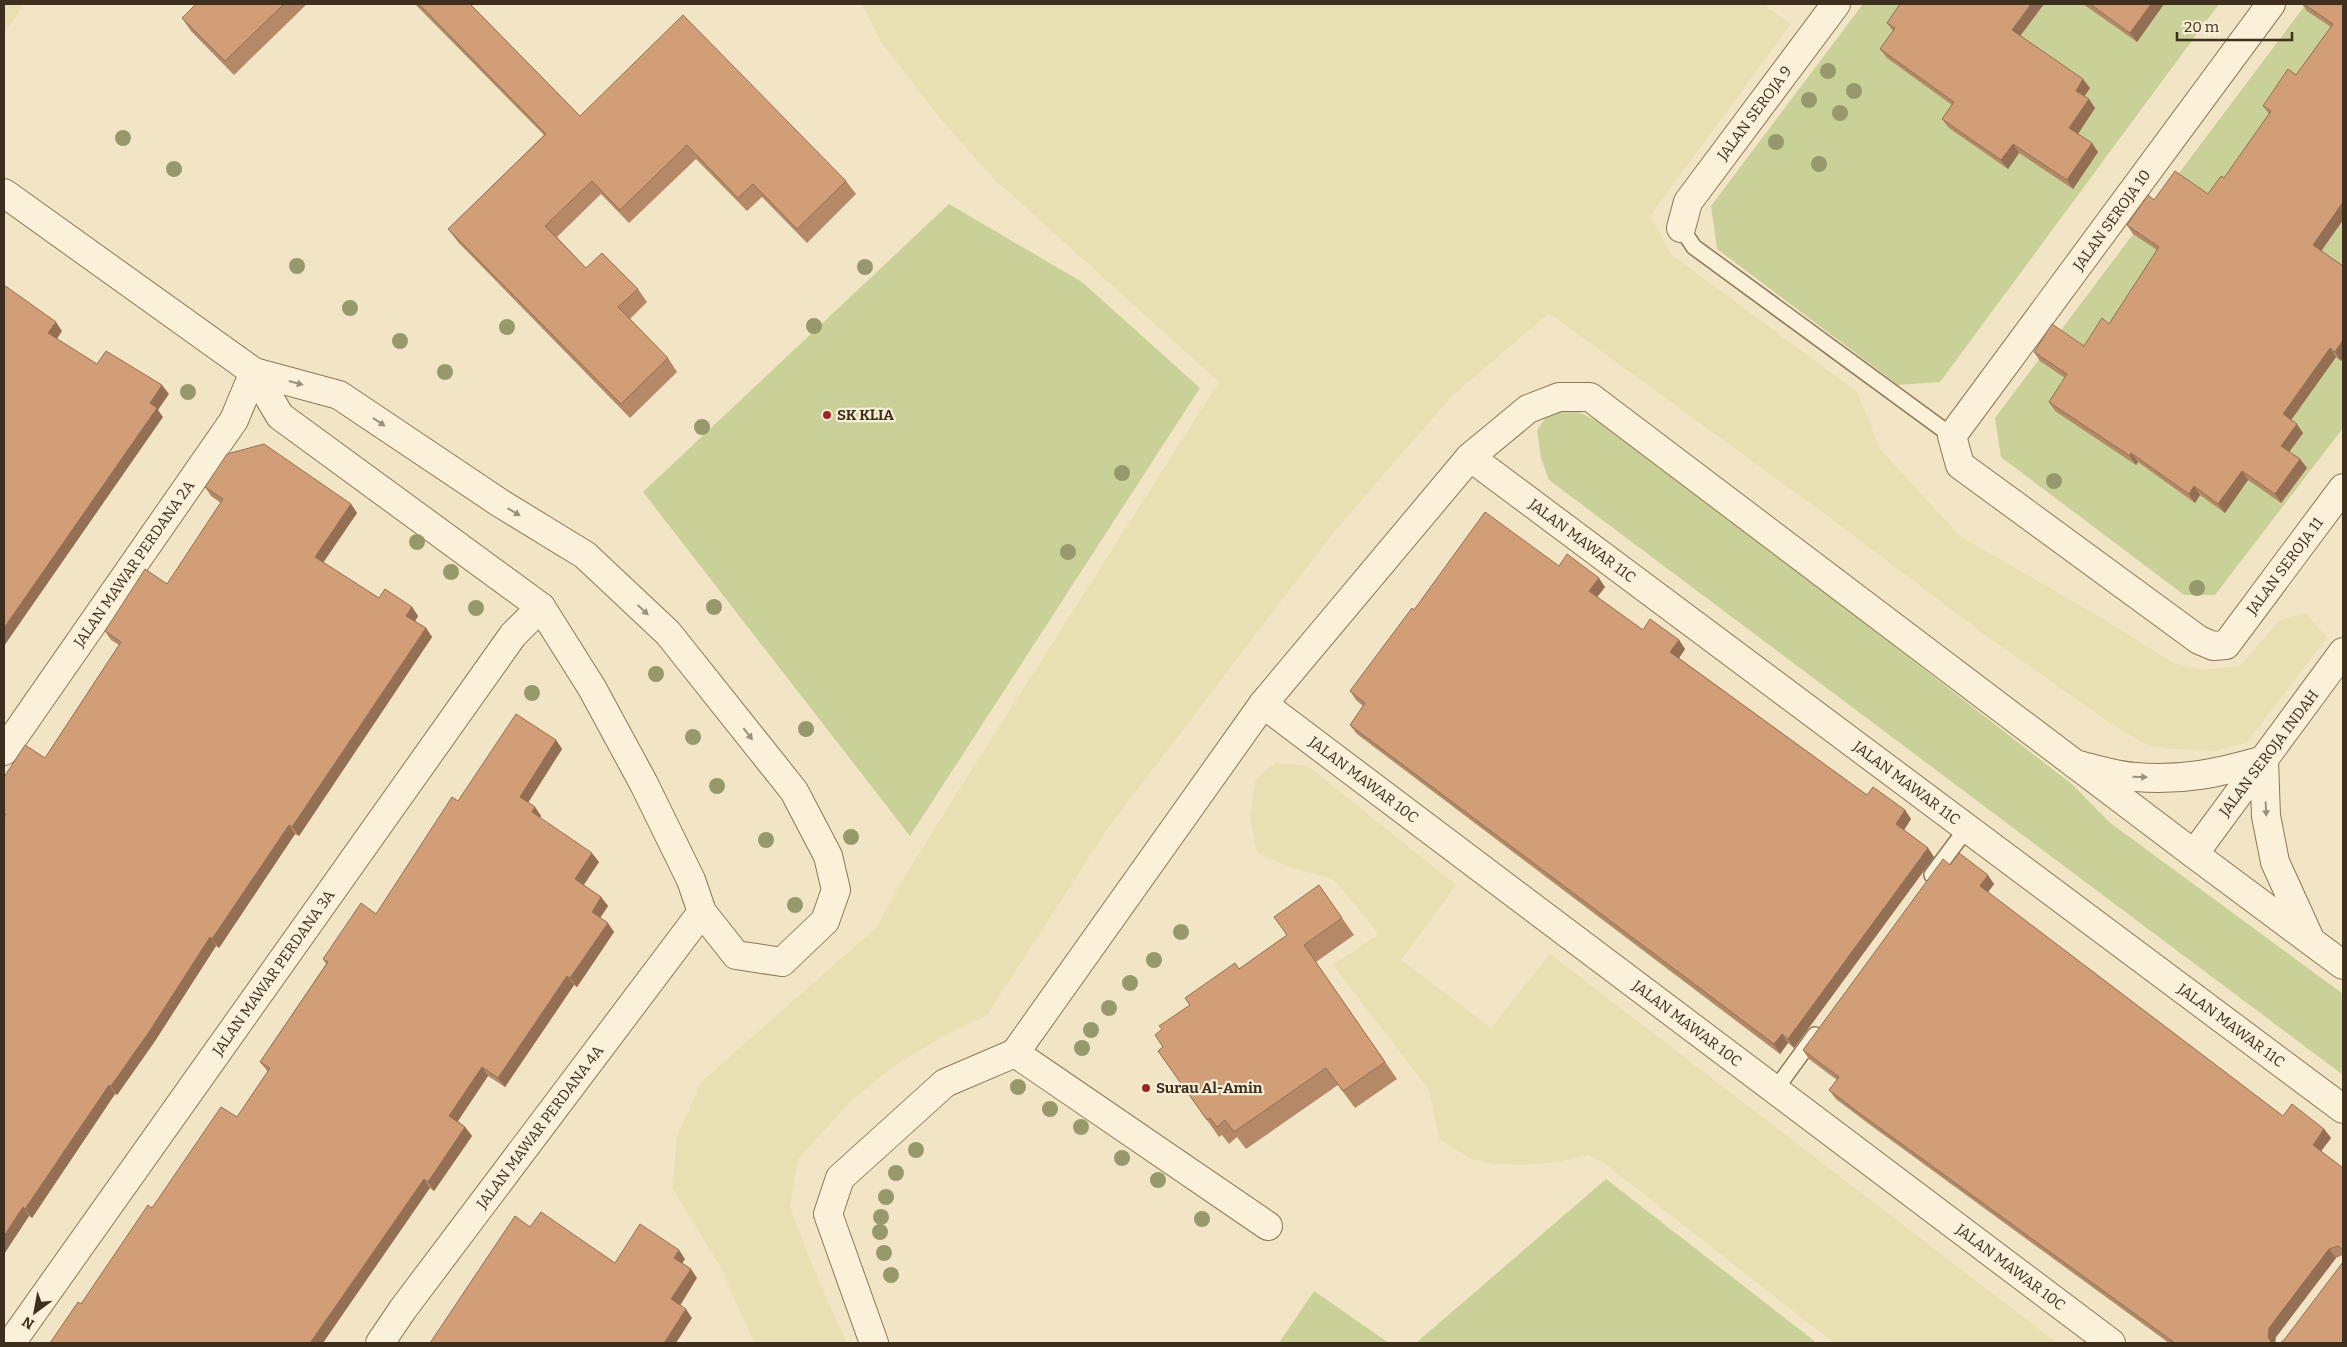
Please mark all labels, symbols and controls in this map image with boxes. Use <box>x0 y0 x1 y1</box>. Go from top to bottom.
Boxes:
scale bar <box>2177 10 2292 42</box>
text: 20 m <box>2184 18 2220 36</box>
street label: JALAN SEROJA 9 <box>1713 62 1796 164</box>
street label: JALAN SEROJA 10 <box>2069 166 2154 275</box>
one-way arrow <box>289 380 304 388</box>
place label: SK KLIA <box>837 406 894 424</box>
marker: SK KLIA <box>821 409 833 421</box>
one-way arrow <box>373 417 386 427</box>
street label: JALAN MAWAR PERDANA 2A <box>69 477 198 651</box>
street label: JALAN MAWAR 11C <box>1524 494 1639 586</box>
one-way arrow <box>508 507 521 517</box>
street label: JALAN SEROJA 11 <box>2242 514 2327 619</box>
one-way arrow <box>637 604 649 616</box>
street label: JALAN SEROJA INDAH <box>2215 686 2322 821</box>
one-way arrow <box>742 727 753 740</box>
street label: JALAN MAWAR 10C <box>1305 732 1422 827</box>
street label: JALAN MAWAR 11C <box>1849 737 1964 829</box>
one-way arrow <box>2132 774 2148 782</box>
one-way arrow <box>2262 801 2270 817</box>
street label: JALAN MAWAR PERDANA 3A <box>208 886 339 1060</box>
street label: JALAN MAWAR 10C <box>1628 976 1745 1071</box>
street label: JALAN MAWAR 11C <box>2173 979 2288 1071</box>
street label: JALAN MAWAR PERDANA 4A <box>472 1041 608 1213</box>
place label: Surau Al-Amin <box>1156 1079 1263 1097</box>
marker: Surau Al-Amin <box>1140 1082 1152 1094</box>
street label: JALAN MAWAR 10C <box>1952 1220 2069 1314</box>
north arrow <box>10 1287 60 1337</box>
text: N <box>19 1312 37 1333</box>

